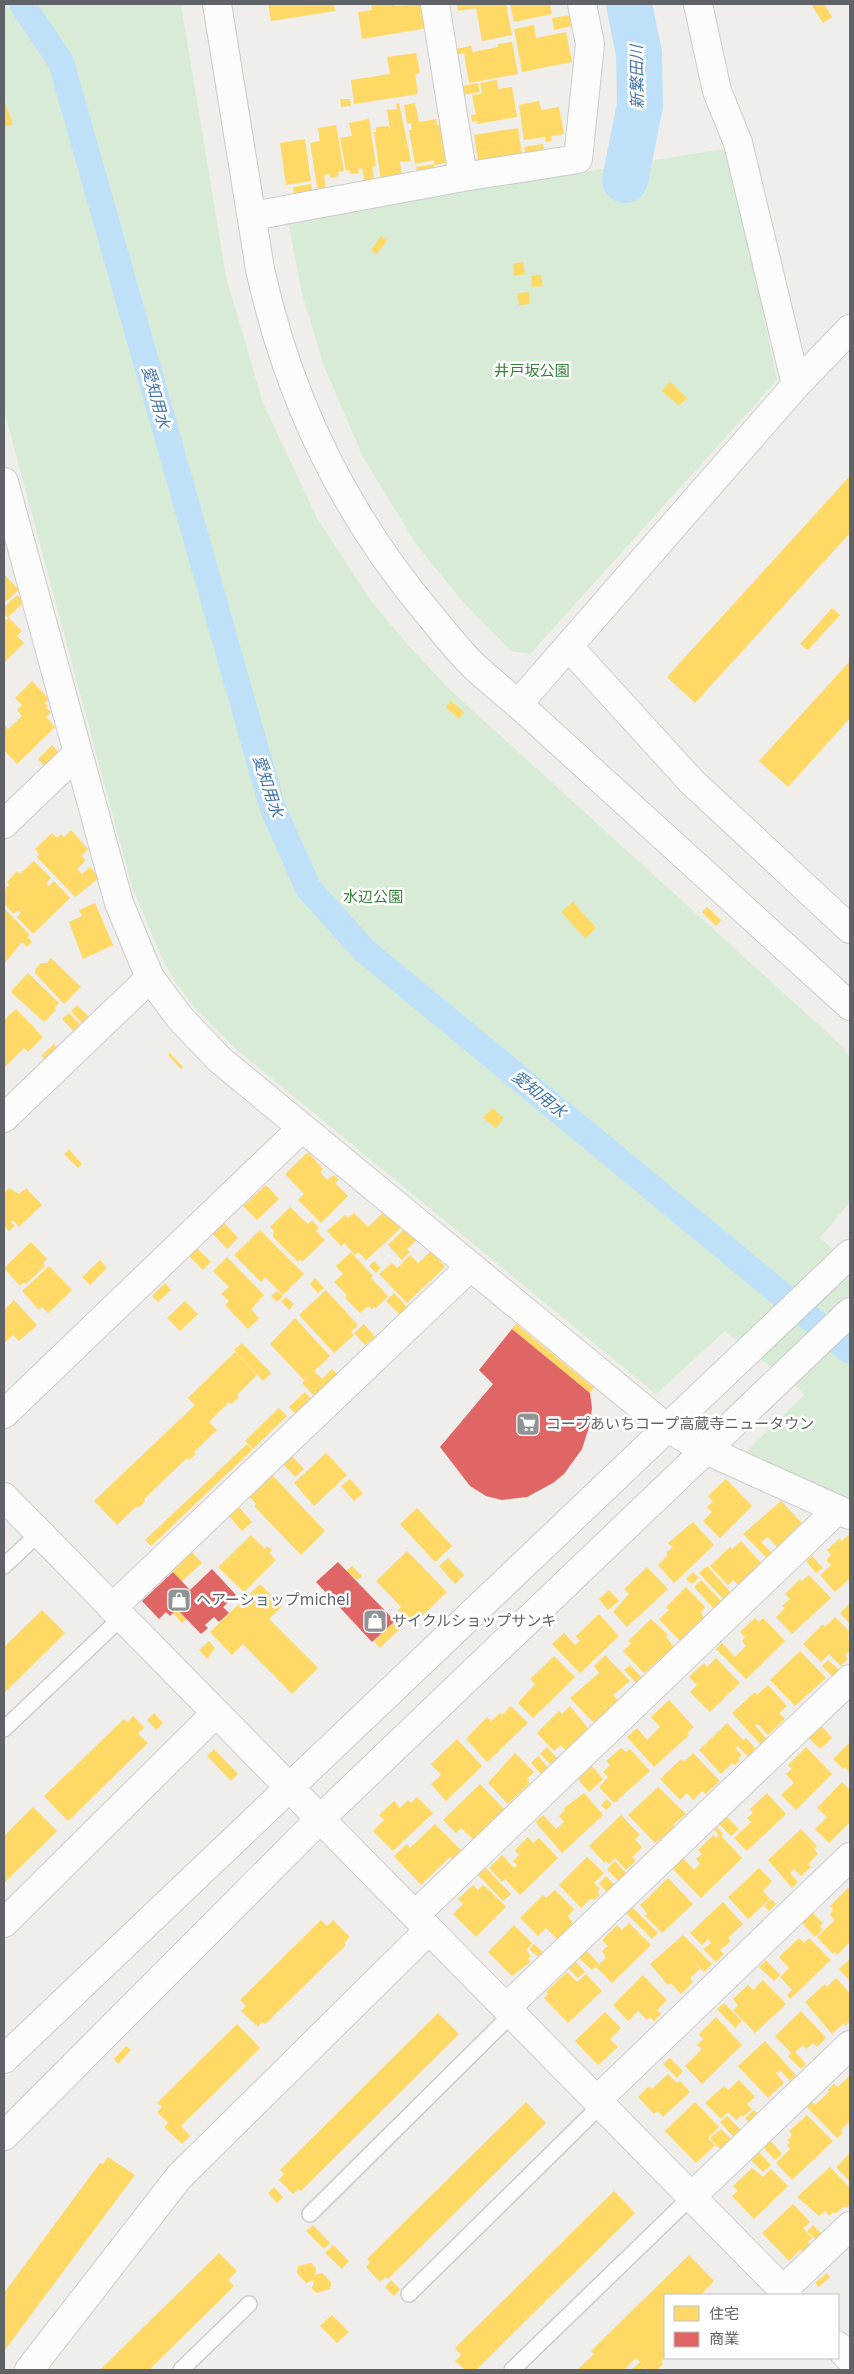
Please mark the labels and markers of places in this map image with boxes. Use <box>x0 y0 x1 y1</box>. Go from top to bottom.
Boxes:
supermarket icon: コープあいちコープ高蔵寺ニュータウン <box>515 1411 541 1437</box>
place label: コープあいちコープ高蔵寺ニュータウン <box>546 1415 814 1433</box>
shop icon: ヘアーショップmichel <box>166 1587 192 1613</box>
place label: ヘアーショップmichel <box>196 1591 350 1609</box>
shop icon: サイクルショップサンキ <box>362 1608 388 1634</box>
place label: サイクルショップサンキ <box>392 1612 556 1630</box>

